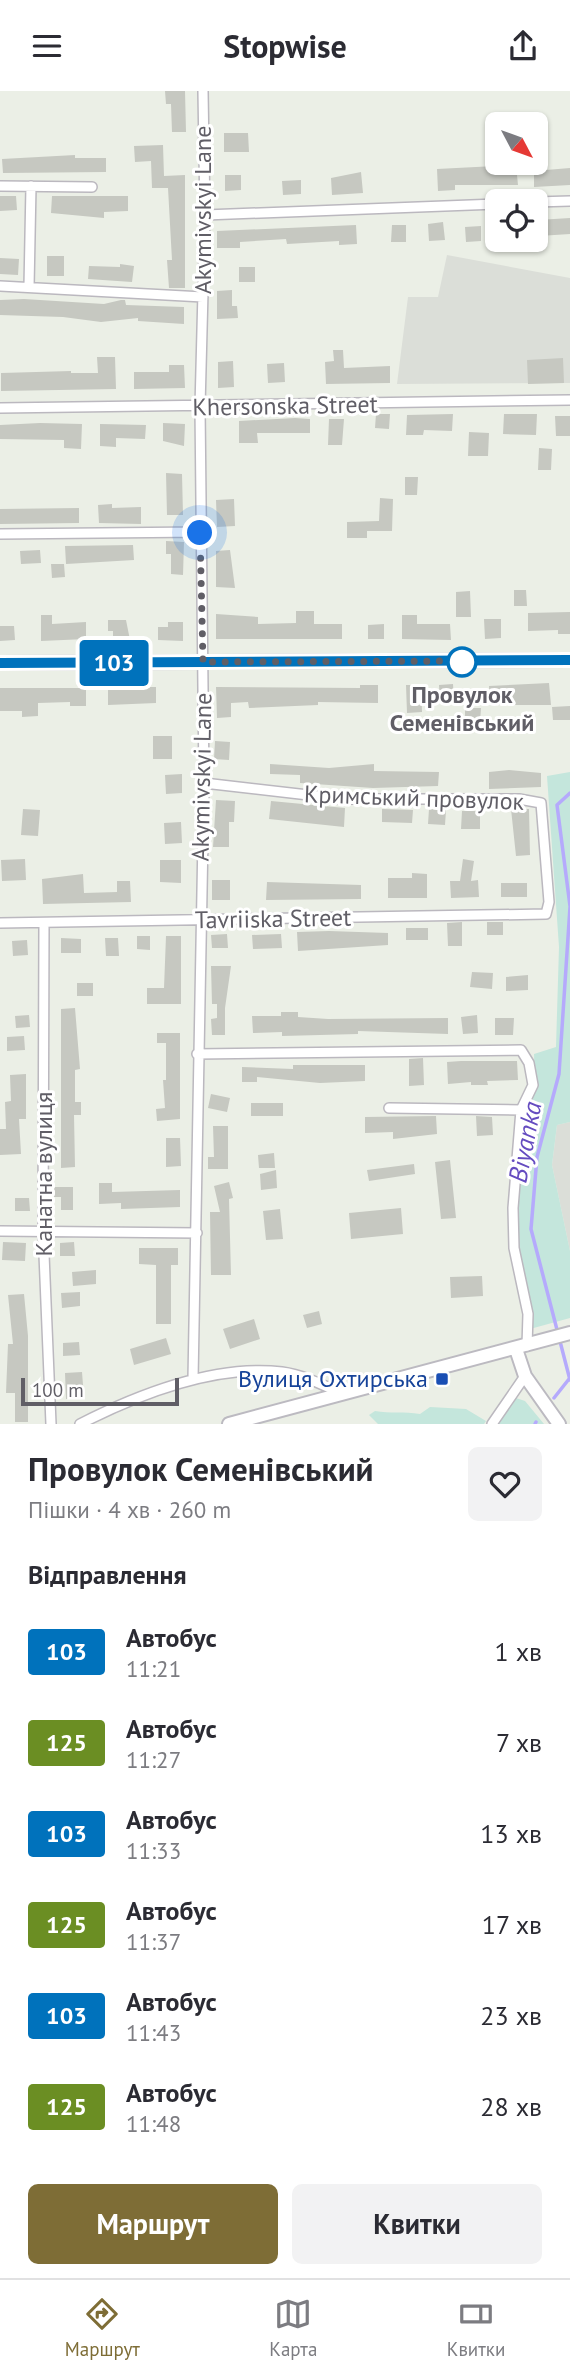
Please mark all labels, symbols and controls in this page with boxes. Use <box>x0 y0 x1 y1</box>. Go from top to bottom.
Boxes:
text: Stopwise <box>223 25 347 67</box>
icon: menu <box>28 27 66 65</box>
icon: share <box>504 27 542 65</box>
north arrow <box>485 112 548 175</box>
map controls <box>485 112 548 252</box>
street label: Akymivskyi Lane <box>187 126 218 294</box>
button: locate <box>485 189 548 252</box>
street label: Khersonska Street <box>192 388 378 423</box>
your location <box>182 515 217 550</box>
line badge: 103 <box>74 640 154 686</box>
text: 103 <box>94 647 134 678</box>
marker: Провулок Семенівський <box>447 647 477 677</box>
place label: Провулок Семенівський <box>390 679 534 738</box>
street label: Akymivskyi Lane <box>185 692 218 862</box>
street label: Кримський провулок <box>303 778 525 817</box>
street label: Tavriiska Street <box>194 902 352 935</box>
street label: Канатна вулиця <box>28 1092 59 1256</box>
water label: Biyanka <box>500 1098 549 1185</box>
place label: Вулиця Охтирська <box>238 1363 428 1394</box>
marker: Вулиця Охтирська <box>434 1371 450 1387</box>
scale bar <box>21 1375 178 1407</box>
text: 100 m <box>32 1378 84 1402</box>
text: Провулок Семенівський <box>28 1447 374 1490</box>
button: heart <box>468 1447 542 1521</box>
text: Пішки · 4 хв · 260 m <box>28 1495 231 1524</box>
text: Відправлення <box>28 1558 187 1591</box>
text: Автобус <box>126 1621 217 1654</box>
text: 1 хв <box>495 1635 542 1668</box>
text: 103 <box>46 1636 87 1667</box>
text: 11:21 <box>126 1654 181 1683</box>
text: Автобус <box>126 1712 217 1745</box>
text: 7 хв <box>496 1726 542 1759</box>
text: 125 <box>46 1727 87 1758</box>
text: 11:27 <box>126 1745 181 1774</box>
text: Автобус <box>126 1803 217 1836</box>
text: 13 хв <box>480 1817 542 1850</box>
text: 103 <box>46 1818 87 1849</box>
text: 11:33 <box>126 1836 181 1865</box>
text: Автобус <box>126 1894 217 1927</box>
text: 17 хв <box>482 1908 542 1941</box>
text: 125 <box>46 1909 87 1940</box>
text: 11:37 <box>126 1927 181 1956</box>
text: Автобус <box>126 1985 217 2018</box>
text: 23 хв <box>480 1999 542 2032</box>
text: 103 <box>46 2000 87 2031</box>
text: 11:43 <box>126 2018 181 2047</box>
text: Автобус <box>126 2076 217 2109</box>
text: 28 хв <box>480 2090 542 2123</box>
text: 125 <box>46 2091 87 2122</box>
text: 11:48 <box>126 2109 181 2138</box>
button: Маршрут <box>28 2184 278 2264</box>
button: Квитки <box>292 2184 542 2264</box>
tab: Маршрут <box>65 2295 140 2361</box>
tab: Карта <box>269 2295 317 2361</box>
tab: Квитки <box>447 2295 505 2361</box>

